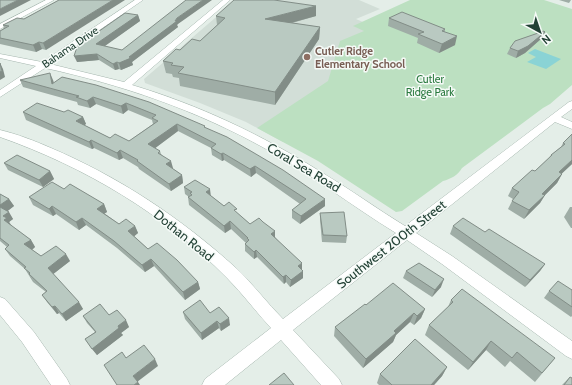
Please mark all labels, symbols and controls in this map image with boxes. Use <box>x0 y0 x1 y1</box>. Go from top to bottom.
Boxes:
north arrow <box>520 12 560 52</box>
street label: Bahama Drive <box>39 23 101 71</box>
text: N <box>539 32 554 48</box>
place label: Cutler Ridge Elementary School <box>315 44 405 71</box>
marker: Cutler Ridge Elementary School <box>302 52 312 62</box>
park label: Cutler Ridge Park <box>406 72 454 99</box>
street label: Coral Sea Road <box>264 139 344 195</box>
street label: Southwest 200th Street <box>333 196 449 292</box>
street label: Dothan Road <box>151 206 217 264</box>

